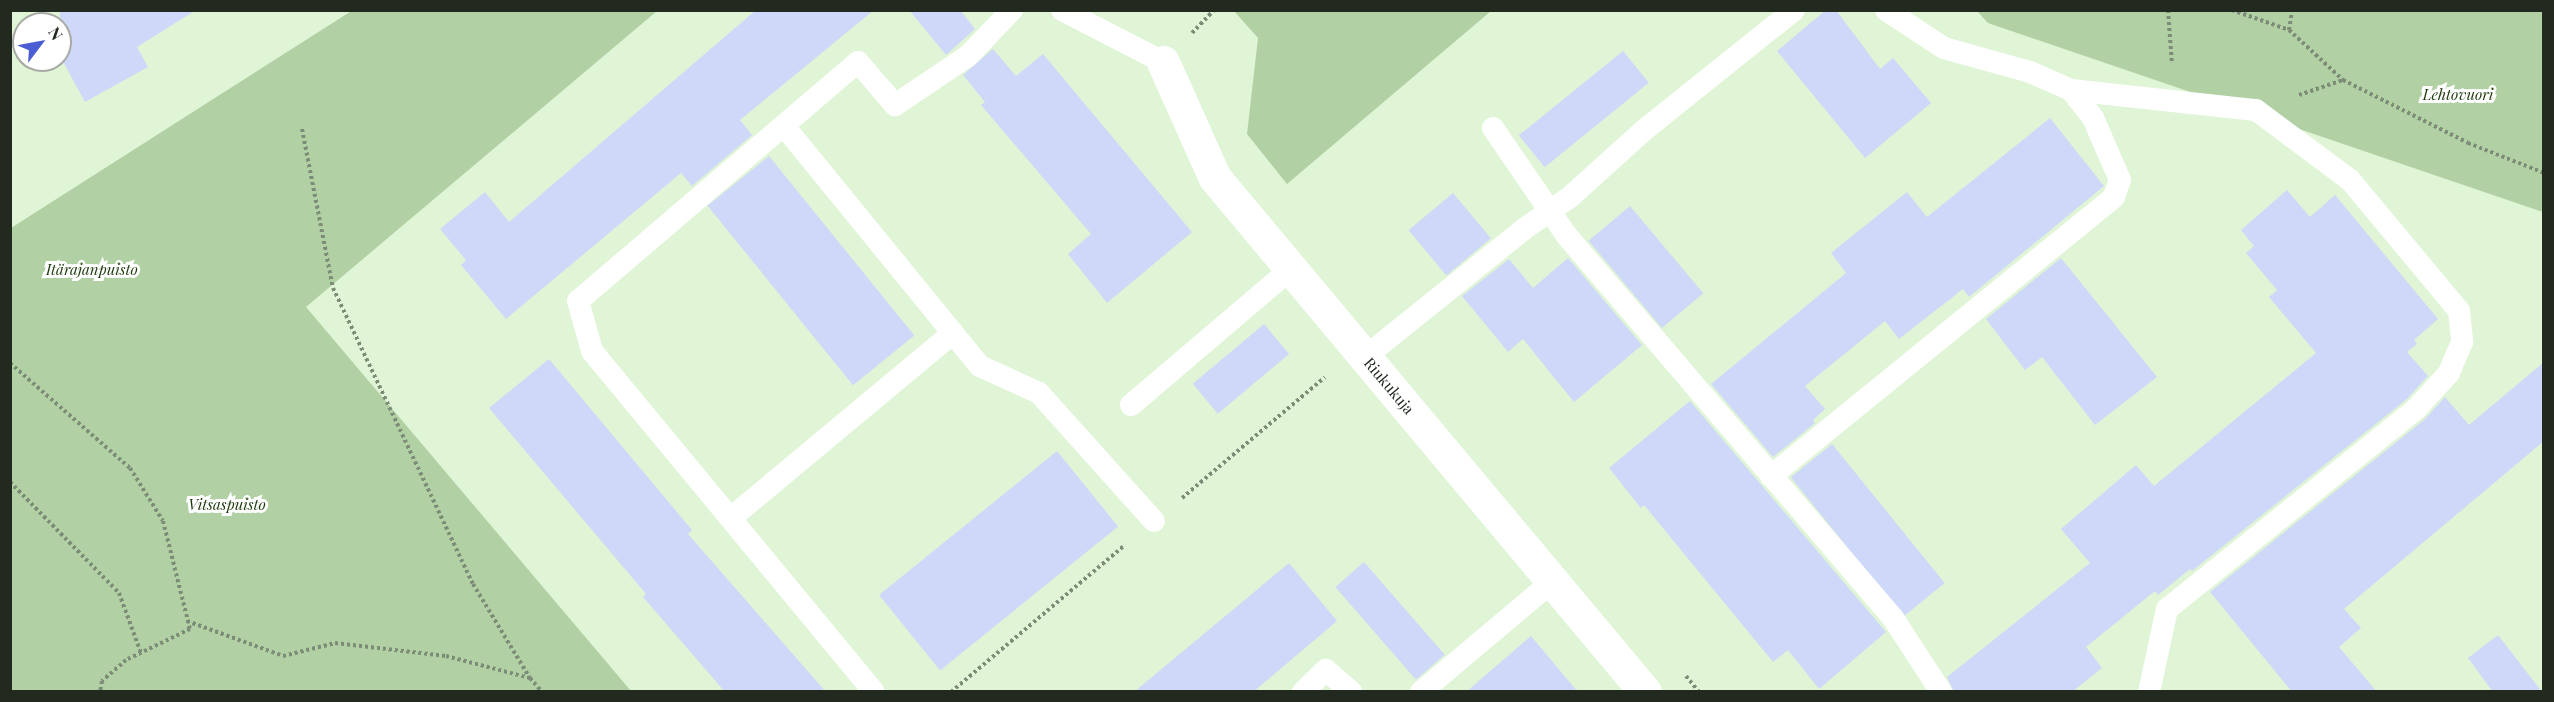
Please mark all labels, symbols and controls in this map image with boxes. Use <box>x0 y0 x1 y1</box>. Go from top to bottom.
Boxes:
north arrow <box>12 12 72 72</box>
text: N <box>44 23 68 44</box>
park label: Lehtovuori <box>2423 86 2493 104</box>
park label: Itärajanpuisto <box>46 261 138 279</box>
street label: Riukukuja <box>1360 354 1418 418</box>
park label: Vitsaspuisto <box>188 496 266 514</box>

